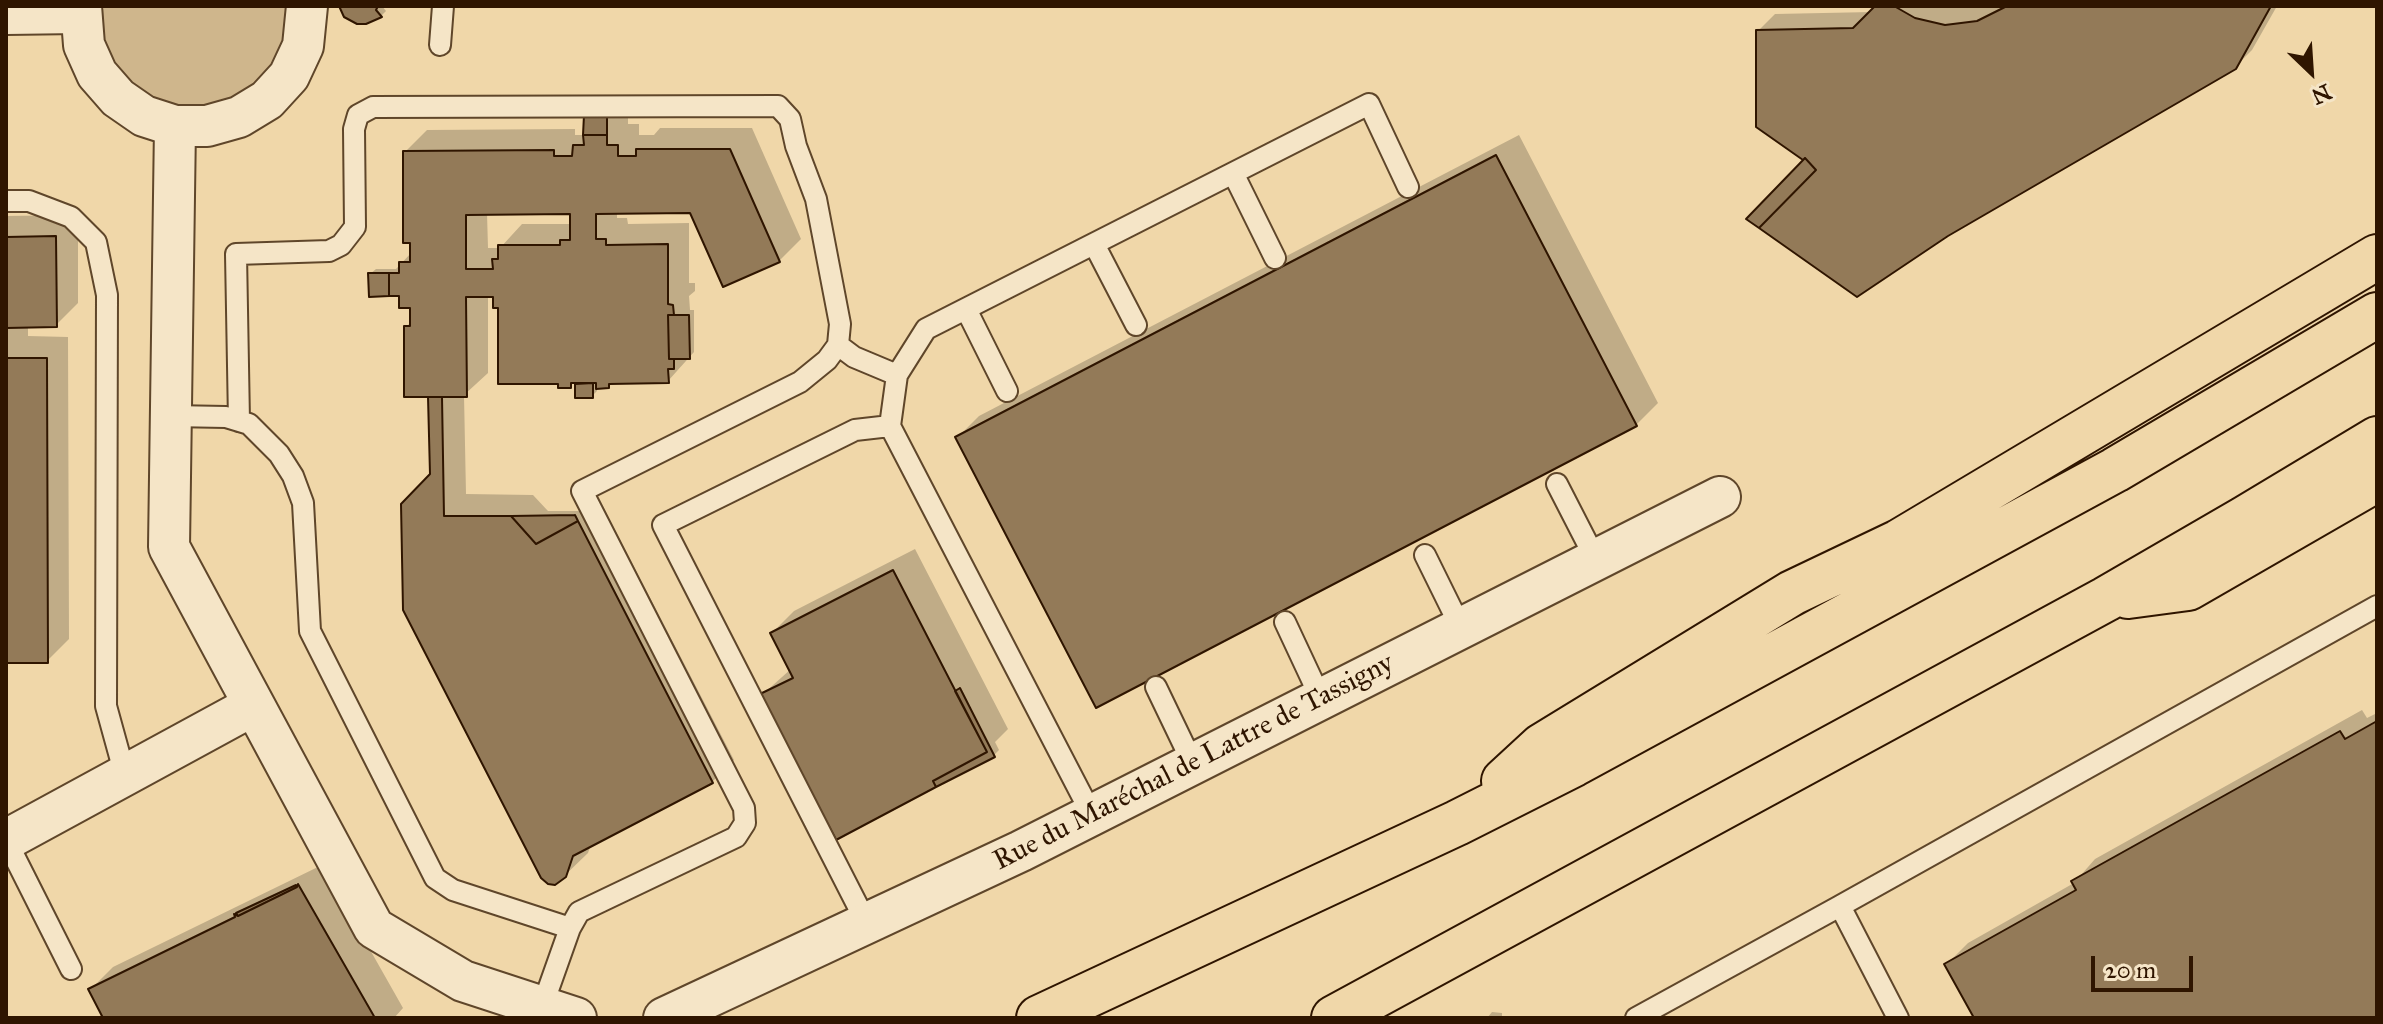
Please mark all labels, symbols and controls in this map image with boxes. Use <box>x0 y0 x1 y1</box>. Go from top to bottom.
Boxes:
north arrow <box>2271 32 2351 112</box>
text: N <box>2307 78 2336 110</box>
street label: Rue du Maréchal de Lattre de Tassigny <box>988 647 1400 879</box>
scale bar <box>2095 940 2197 990</box>
text: 20 m <box>2105 955 2156 985</box>

